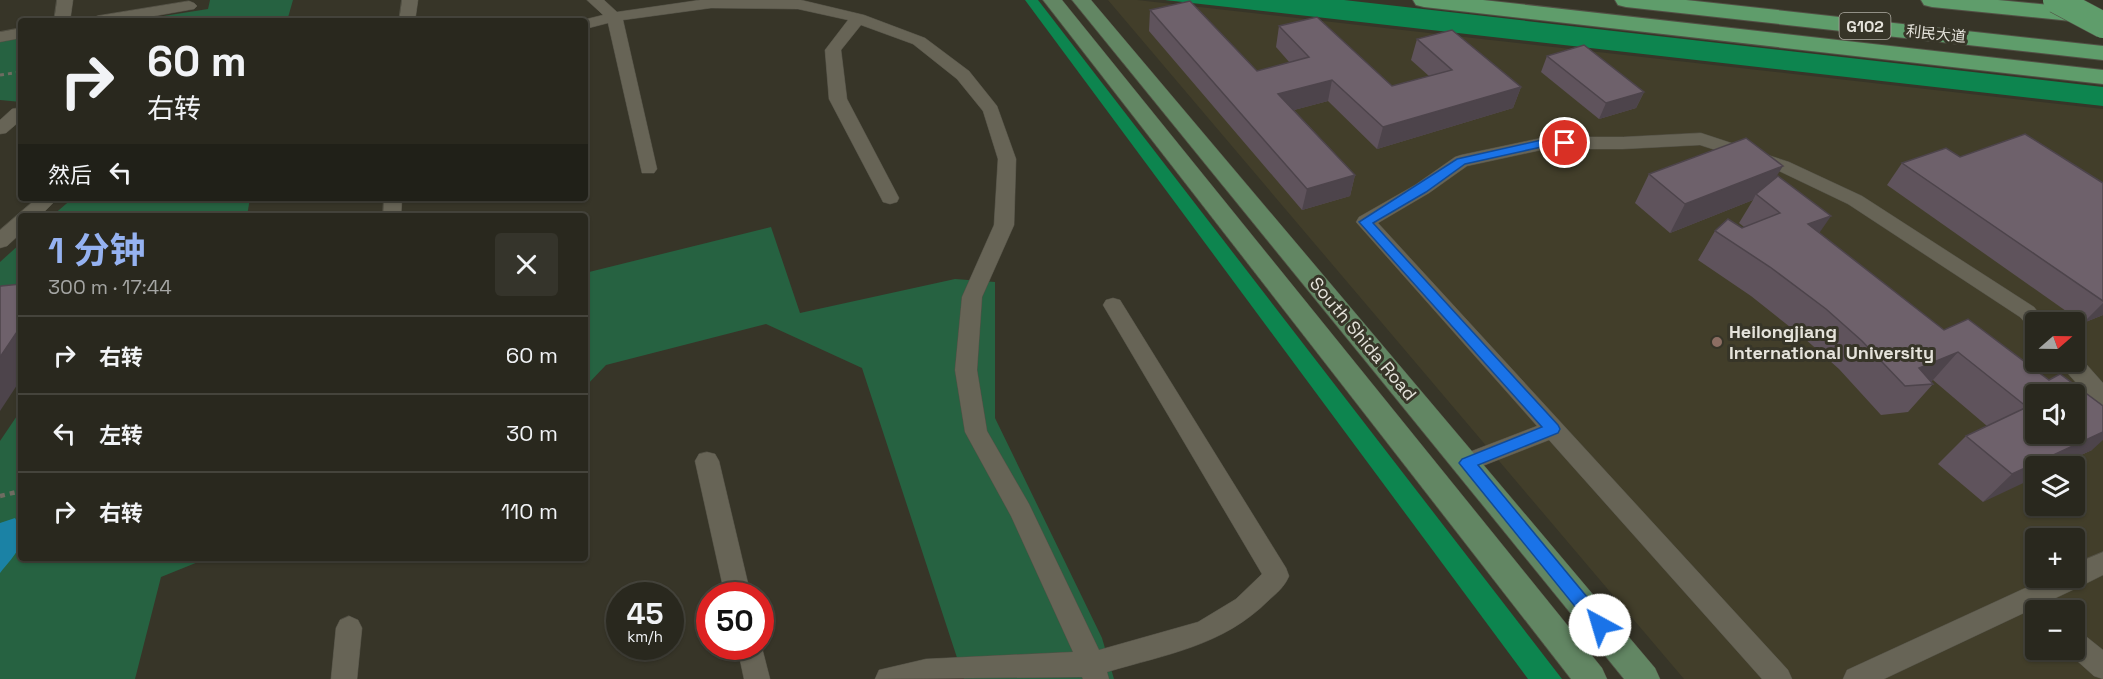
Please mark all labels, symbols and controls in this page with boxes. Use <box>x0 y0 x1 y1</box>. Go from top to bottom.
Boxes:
road number: G102 <box>1840 13 1890 39</box>
street label: 利民大道 <box>1905 21 1967 46</box>
text: 60 m <box>147 35 247 88</box>
icon: right <box>48 42 126 120</box>
text: 右转 <box>147 91 201 126</box>
pin <box>1539 117 1590 168</box>
icon: arrive <box>1548 126 1581 159</box>
icon: left <box>104 156 137 189</box>
text: 然后 <box>48 161 92 189</box>
text: 1 分钟 <box>48 228 145 274</box>
button: close <box>495 233 558 296</box>
street label: South Shida Road <box>1305 272 1422 405</box>
text: 300 m · 17:44 <box>48 274 172 300</box>
north arrow <box>2025 312 2085 372</box>
map controls <box>2025 312 2085 660</box>
place label: Heilongjiang International University <box>1729 320 1934 364</box>
marker: Heilongjiang International University <box>1710 335 1724 349</box>
icon: right <box>48 339 81 372</box>
text: 60 m <box>506 341 558 369</box>
text: 右转 <box>99 343 143 371</box>
button: sound <box>2025 384 2085 444</box>
icon: left <box>48 417 81 450</box>
text: 30 m <box>506 419 558 447</box>
text: 左转 <box>99 421 143 449</box>
button: layers <box>2025 456 2085 516</box>
icon: right <box>48 495 81 528</box>
text: 110 m <box>501 497 558 525</box>
text: 右转 <box>99 499 143 527</box>
button: + <box>2025 528 2085 588</box>
speed limit sign: 50 <box>696 582 774 660</box>
position arrow <box>1568 593 1632 657</box>
text: 45 <box>626 594 664 633</box>
button: − <box>2025 600 2085 660</box>
text: km/h <box>627 627 663 646</box>

